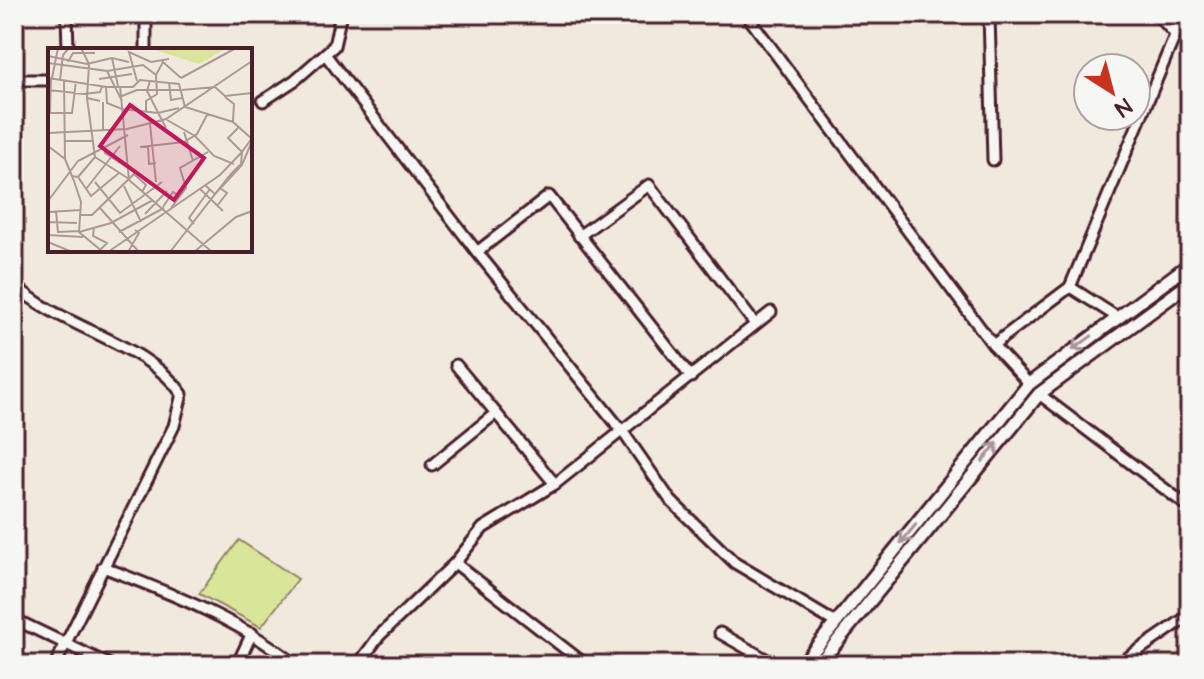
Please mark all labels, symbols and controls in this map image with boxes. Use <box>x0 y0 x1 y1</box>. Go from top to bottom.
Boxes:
inset map <box>48 48 252 252</box>
north arrow <box>1072 52 1152 132</box>
text: N <box>1108 90 1138 124</box>
one-way arrow <box>1072 334 1093 351</box>
one-way arrow <box>982 442 999 463</box>
one-way arrow <box>899 523 916 544</box>

